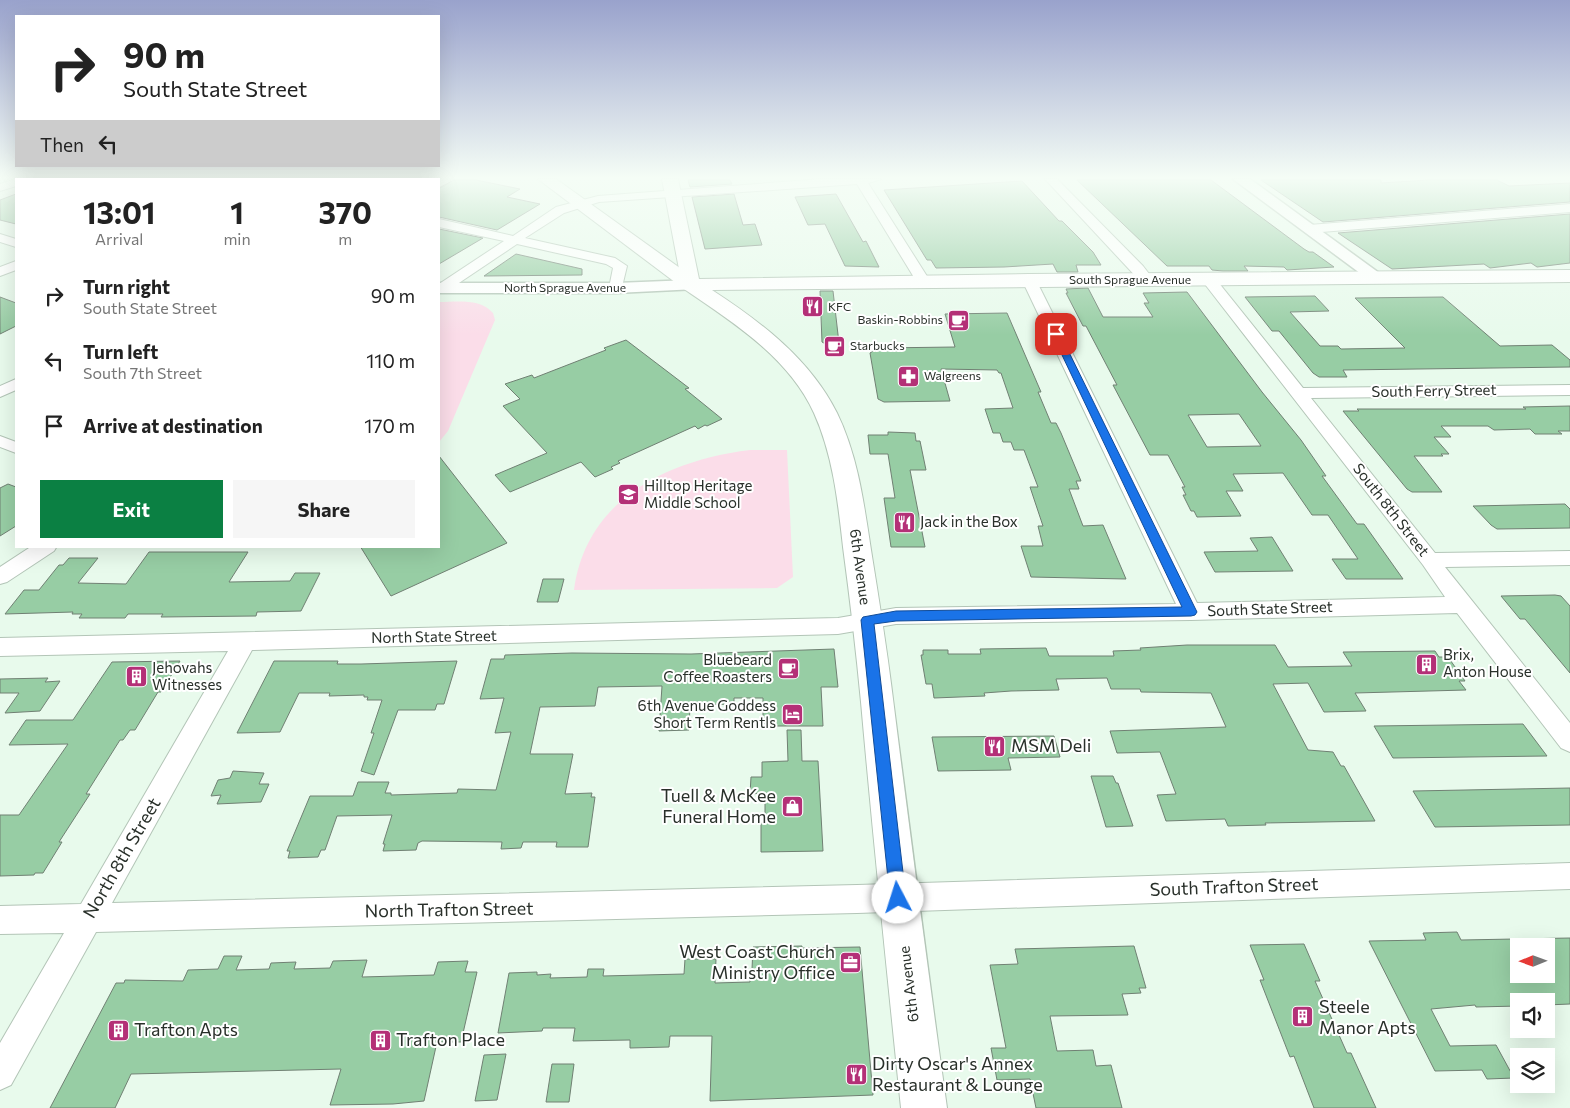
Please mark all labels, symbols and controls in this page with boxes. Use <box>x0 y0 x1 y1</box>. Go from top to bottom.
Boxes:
text: 90 m <box>123 32 205 75</box>
icon: right <box>40 35 105 100</box>
text: South State Street <box>123 75 307 102</box>
icon: left <box>94 130 122 158</box>
text: Then <box>40 133 84 156</box>
text: 13:01 <box>83 193 155 230</box>
text: 1 <box>230 193 244 230</box>
text: 370 <box>319 193 372 230</box>
text: Arrival <box>95 229 143 248</box>
text: min <box>223 229 251 248</box>
text: m <box>338 229 352 248</box>
street label: South Sprague Avenue <box>1069 272 1191 286</box>
text: Turn right <box>83 275 170 298</box>
street label: North Sprague Avenue <box>504 280 626 294</box>
icon: right <box>40 282 68 310</box>
text: 90 m <box>371 284 415 307</box>
restaurant icon: KFC <box>800 295 824 319</box>
text: South State Street <box>83 298 217 317</box>
place label: KFC <box>828 299 851 313</box>
cafe icon: Baskin-Robbins <box>947 308 971 332</box>
place label: Baskin-Robbins <box>858 312 943 326</box>
pin <box>1035 313 1077 355</box>
icon: arrive <box>1042 320 1070 348</box>
cafe icon: Starbucks <box>822 334 846 358</box>
place label: Starbucks <box>850 338 905 352</box>
text: Turn left <box>83 340 158 363</box>
icon: left <box>40 347 68 375</box>
text: 110 m <box>366 349 415 372</box>
text: South 7th Street <box>83 363 202 382</box>
pharmacy icon: Walgreens <box>896 364 920 388</box>
place label: Walgreens <box>924 368 981 382</box>
street label: South Ferry Street <box>1371 380 1497 400</box>
icon: arrive <box>40 412 68 440</box>
text: Arrive at destination <box>83 414 263 437</box>
text: 170 m <box>364 414 415 437</box>
street label: South 8th Street <box>1350 459 1434 559</box>
place label: Hilltop Heritage Middle School <box>644 476 752 511</box>
button: Exit <box>40 480 223 538</box>
button: Share <box>233 480 415 538</box>
school or university icon: Hilltop Heritage Middle School <box>616 483 640 507</box>
restaurant icon: Jack in the Box <box>892 510 916 534</box>
place label: Jack in the Box <box>920 512 1018 530</box>
street label: 6th Avenue <box>847 528 875 606</box>
street label: South State Street <box>1207 597 1333 619</box>
street label: North State Street <box>371 626 497 646</box>
place label: Brix, Anton House <box>1443 645 1532 680</box>
place label: Bluebeard Coffee Roasters <box>663 650 772 685</box>
building icon: Brix, Anton House <box>1415 652 1439 676</box>
cafe icon: Bluebeard Coffee Roasters <box>776 657 800 681</box>
place label: Jehovahs Witnesses <box>152 658 222 693</box>
building icon: Jehovahs Witnesses <box>124 665 148 689</box>
place label: 6th Avenue Goddess Short Term Rentls <box>638 696 776 731</box>
hotel icon: 6th Avenue Goddess Short Term Rentls <box>780 703 804 727</box>
restaurant icon: MSM Deli <box>983 734 1007 758</box>
place label: MSM Deli <box>1011 734 1091 756</box>
place label: Tuell & McKee Funeral Home <box>661 784 776 827</box>
street label: North 8th Street <box>78 793 165 922</box>
shop icon: Tuell & McKee Funeral Home <box>780 794 804 818</box>
position arrow <box>871 871 923 923</box>
street label: South Trafton Street <box>1149 872 1319 900</box>
street label: North Trafton Street <box>364 897 534 921</box>
north arrow <box>1510 938 1555 982</box>
map controls <box>1510 938 1555 1093</box>
place label: West Coast Church Ministry Office <box>679 940 835 983</box>
street label: 6th Avenue <box>894 945 922 1023</box>
office icon: West Coast Church Ministry Office <box>839 950 863 974</box>
button: sound <box>1510 993 1555 1038</box>
place label: Steele Manor Apts <box>1319 995 1416 1038</box>
building icon: Steele Manor Apts <box>1291 1005 1315 1029</box>
building icon: Trafton Apts <box>106 1018 130 1042</box>
place label: Trafton Apts <box>134 1018 238 1040</box>
building icon: Trafton Place <box>368 1028 392 1052</box>
place label: Trafton Place <box>396 1028 505 1050</box>
button: layers <box>1510 1048 1555 1093</box>
place label: Dirty Oscar's Annex Restaurant & Lounge <box>872 1052 1043 1095</box>
restaurant icon: Dirty Oscar's Annex Restaurant & Lounge <box>844 1062 868 1086</box>

